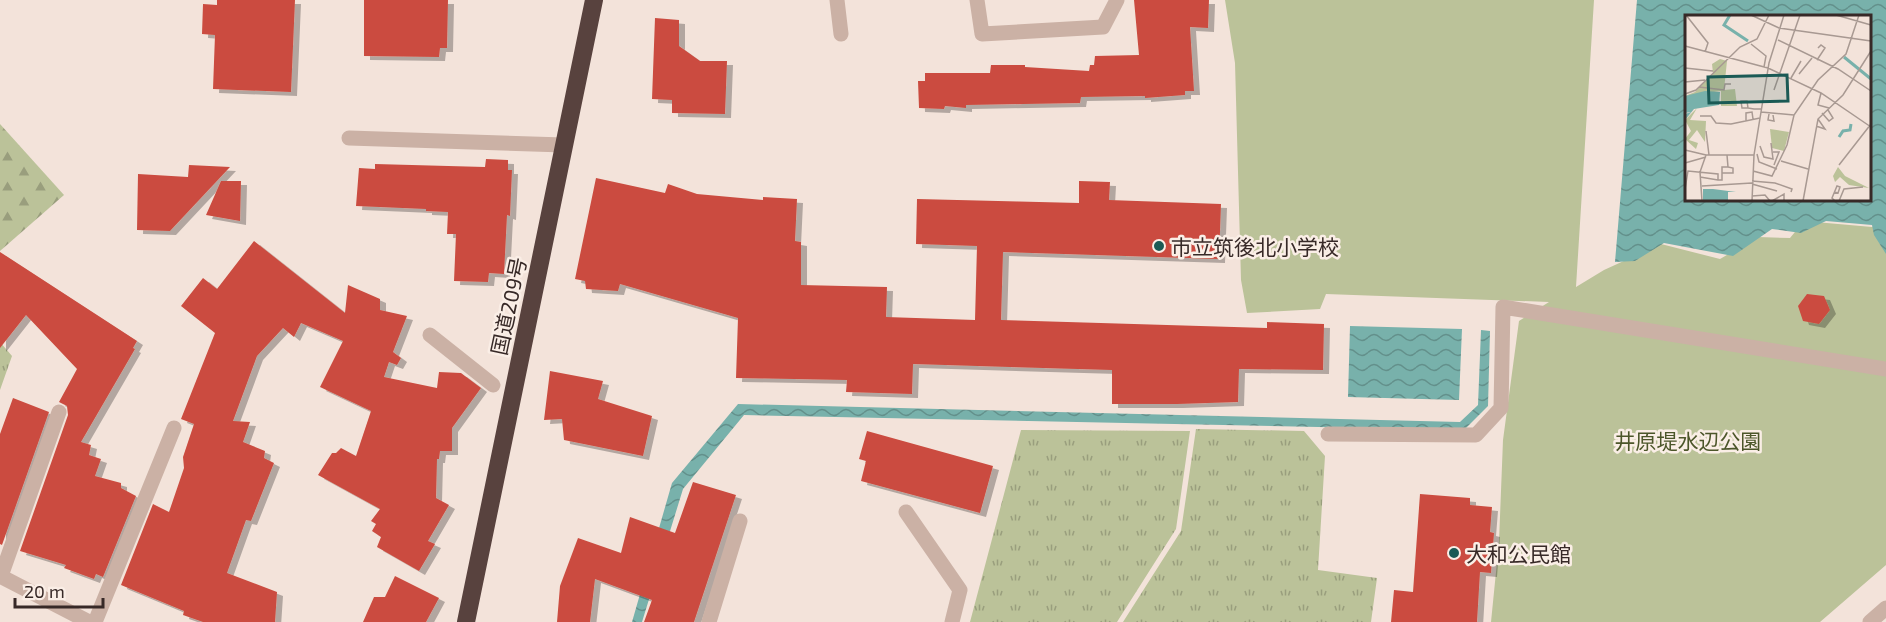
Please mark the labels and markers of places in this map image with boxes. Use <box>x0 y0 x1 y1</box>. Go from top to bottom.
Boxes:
place label: 市立筑後北小学校 <box>1171 234 1339 259</box>
marker: 市立筑後北小学校 <box>1152 239 1166 253</box>
place label: 大和公民館 <box>1466 541 1571 566</box>
marker: 大和公民館 <box>1447 546 1461 560</box>

